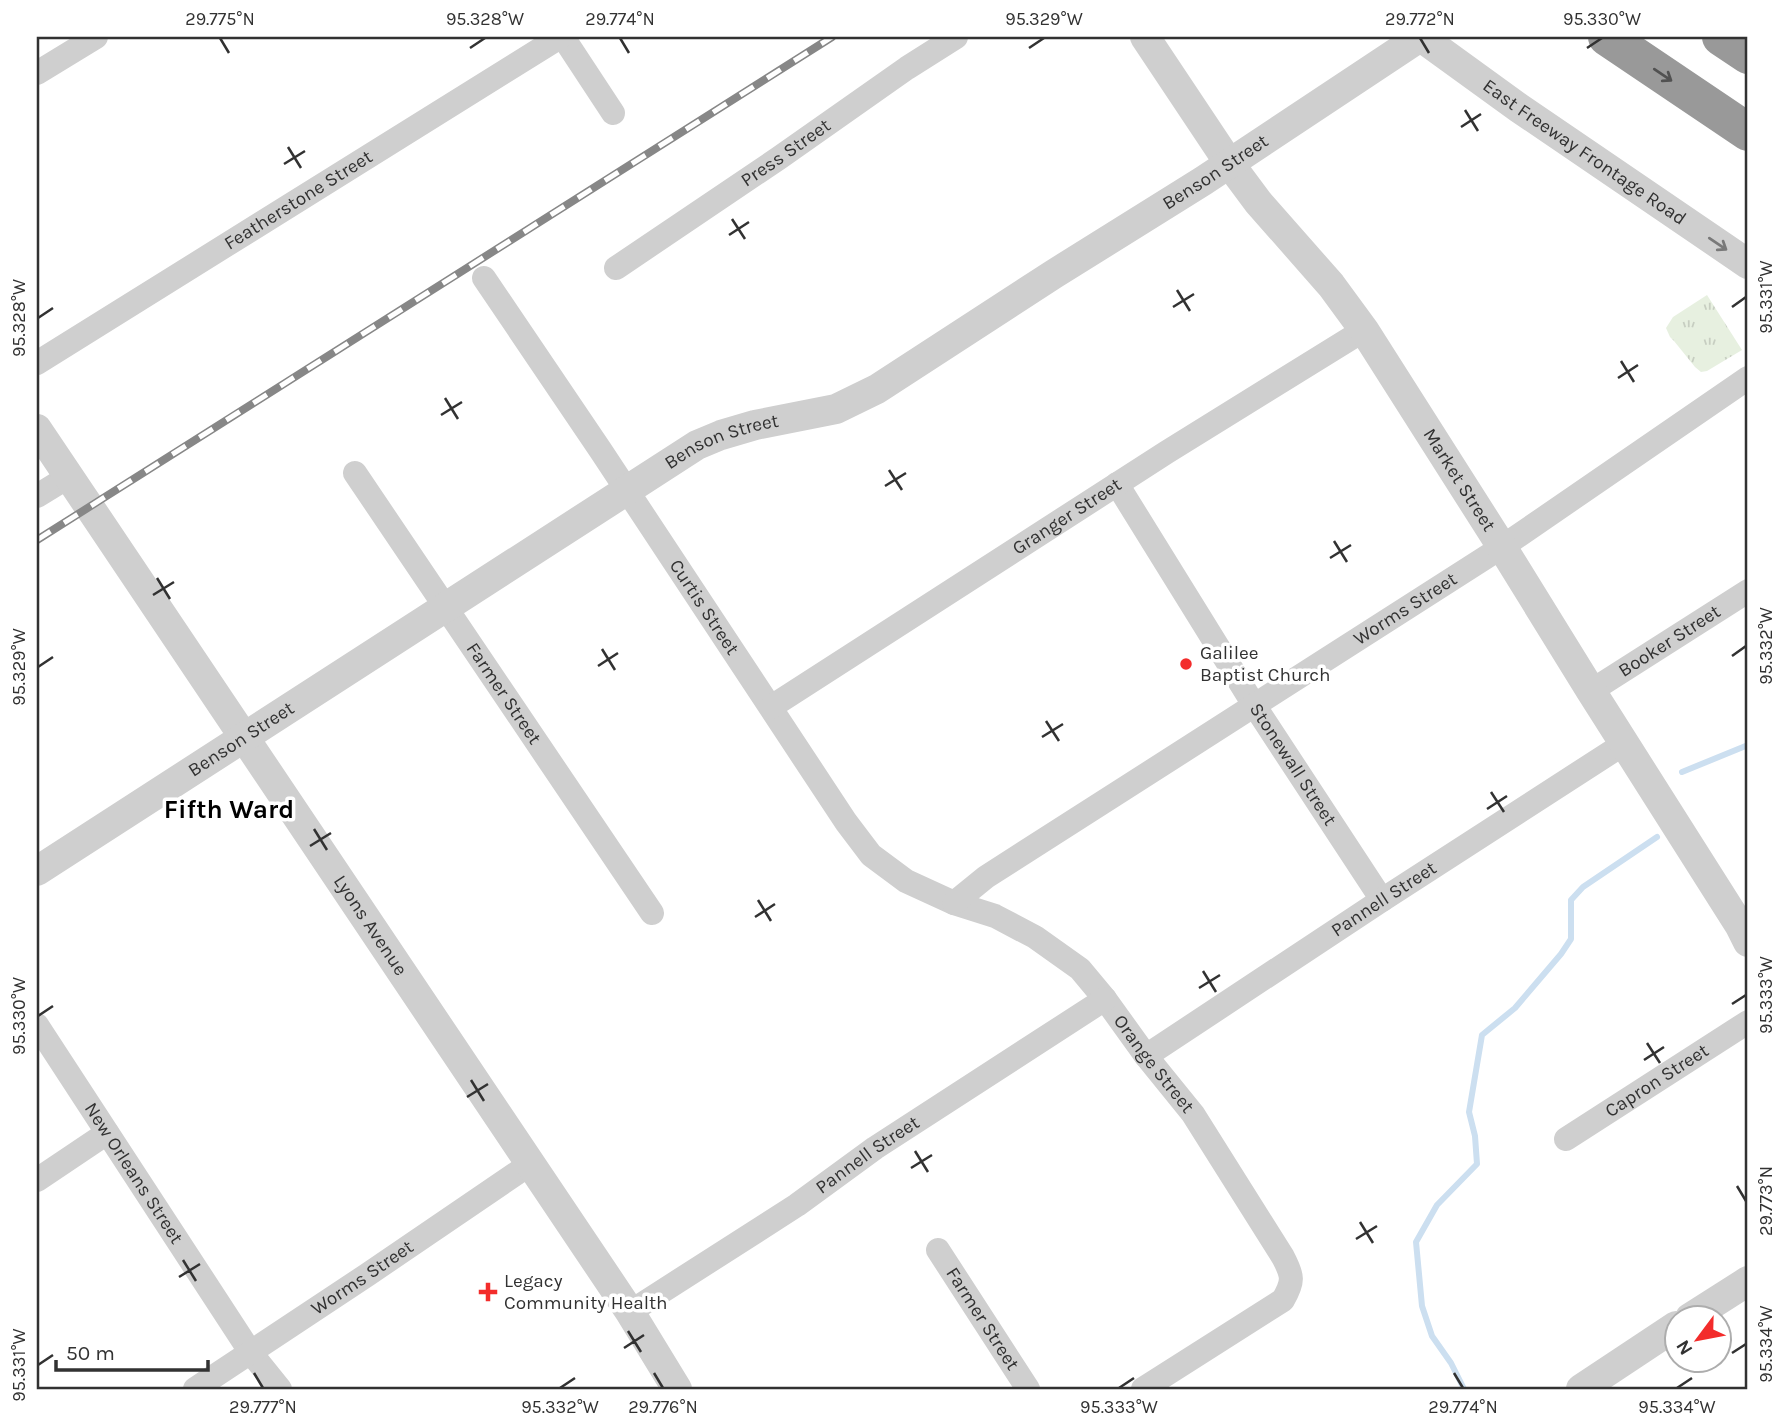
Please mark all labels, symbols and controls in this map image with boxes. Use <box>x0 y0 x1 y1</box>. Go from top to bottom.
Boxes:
text: 29.775°N <box>185 8 255 30</box>
text: 95.328°W <box>446 8 524 30</box>
text: 29.774°N <box>585 8 655 30</box>
text: 95.329°W <box>1005 8 1083 30</box>
text: 29.772°N <box>1385 8 1455 30</box>
text: 95.330°W <box>1563 8 1641 30</box>
one-way arrow <box>1653 68 1672 82</box>
street label: East Freeway Frontage Road <box>1479 74 1690 230</box>
street label: Press Street <box>737 114 835 192</box>
street label: Benson Street <box>1158 130 1272 215</box>
street label: Featherstone Street <box>220 146 377 254</box>
one-way arrow <box>1708 237 1728 251</box>
text: 95.331°W <box>1755 260 1777 334</box>
text: 95.328°W <box>8 279 30 357</box>
street label: Benson Street <box>660 410 781 474</box>
street label: Market Street <box>1418 424 1500 535</box>
street label: Granger Street <box>1008 473 1126 560</box>
street label: Curtis Street <box>665 555 744 659</box>
street label: Worms Street <box>1350 568 1461 650</box>
street label: Booker Street <box>1614 600 1725 682</box>
text: 95.332°W <box>1755 607 1777 685</box>
text: 95.329°W <box>8 628 30 706</box>
street label: Farmer Street <box>462 638 546 749</box>
place label: Galilee Baptist Church <box>1200 642 1331 686</box>
marker: Galilee Baptist Church <box>1178 656 1194 672</box>
street label: Benson Street <box>184 697 298 781</box>
street label: Stonewall Street <box>1245 699 1341 830</box>
district label: Fifth Ward <box>164 794 294 825</box>
street label: Pannell Street <box>1327 857 1441 941</box>
street label: Lyons Avenue <box>329 871 412 980</box>
text: 95.333°W <box>1755 956 1777 1034</box>
text: 95.330°W <box>8 977 30 1055</box>
street label: Orange Street <box>1109 1011 1199 1117</box>
street label: Capron Street <box>1601 1039 1713 1122</box>
street label: New Orleans Street <box>80 1099 188 1248</box>
street label: Pannell Street <box>812 1111 923 1198</box>
text: 29.773°N <box>1755 1166 1777 1236</box>
street label: Worms Street <box>307 1236 418 1320</box>
street label: Farmer Street <box>941 1263 1024 1374</box>
place label: Legacy Community Health <box>504 1270 668 1314</box>
marker: Legacy Community Health <box>478 1282 498 1302</box>
north arrow <box>1662 1304 1732 1374</box>
text: 95.334°W <box>1755 1305 1777 1383</box>
text: 95.331°W <box>8 1328 30 1402</box>
scale bar <box>56 1328 208 1372</box>
text: N <box>1671 1336 1697 1359</box>
text: 50 m <box>66 1341 115 1365</box>
text: 29.777°N <box>229 1396 297 1418</box>
text: 95.332°W <box>521 1396 599 1418</box>
text: 29.776°N <box>628 1396 698 1418</box>
text: 95.333°W <box>1080 1396 1158 1418</box>
text: 29.774°N <box>1428 1396 1498 1418</box>
text: 95.334°W <box>1638 1396 1716 1418</box>

